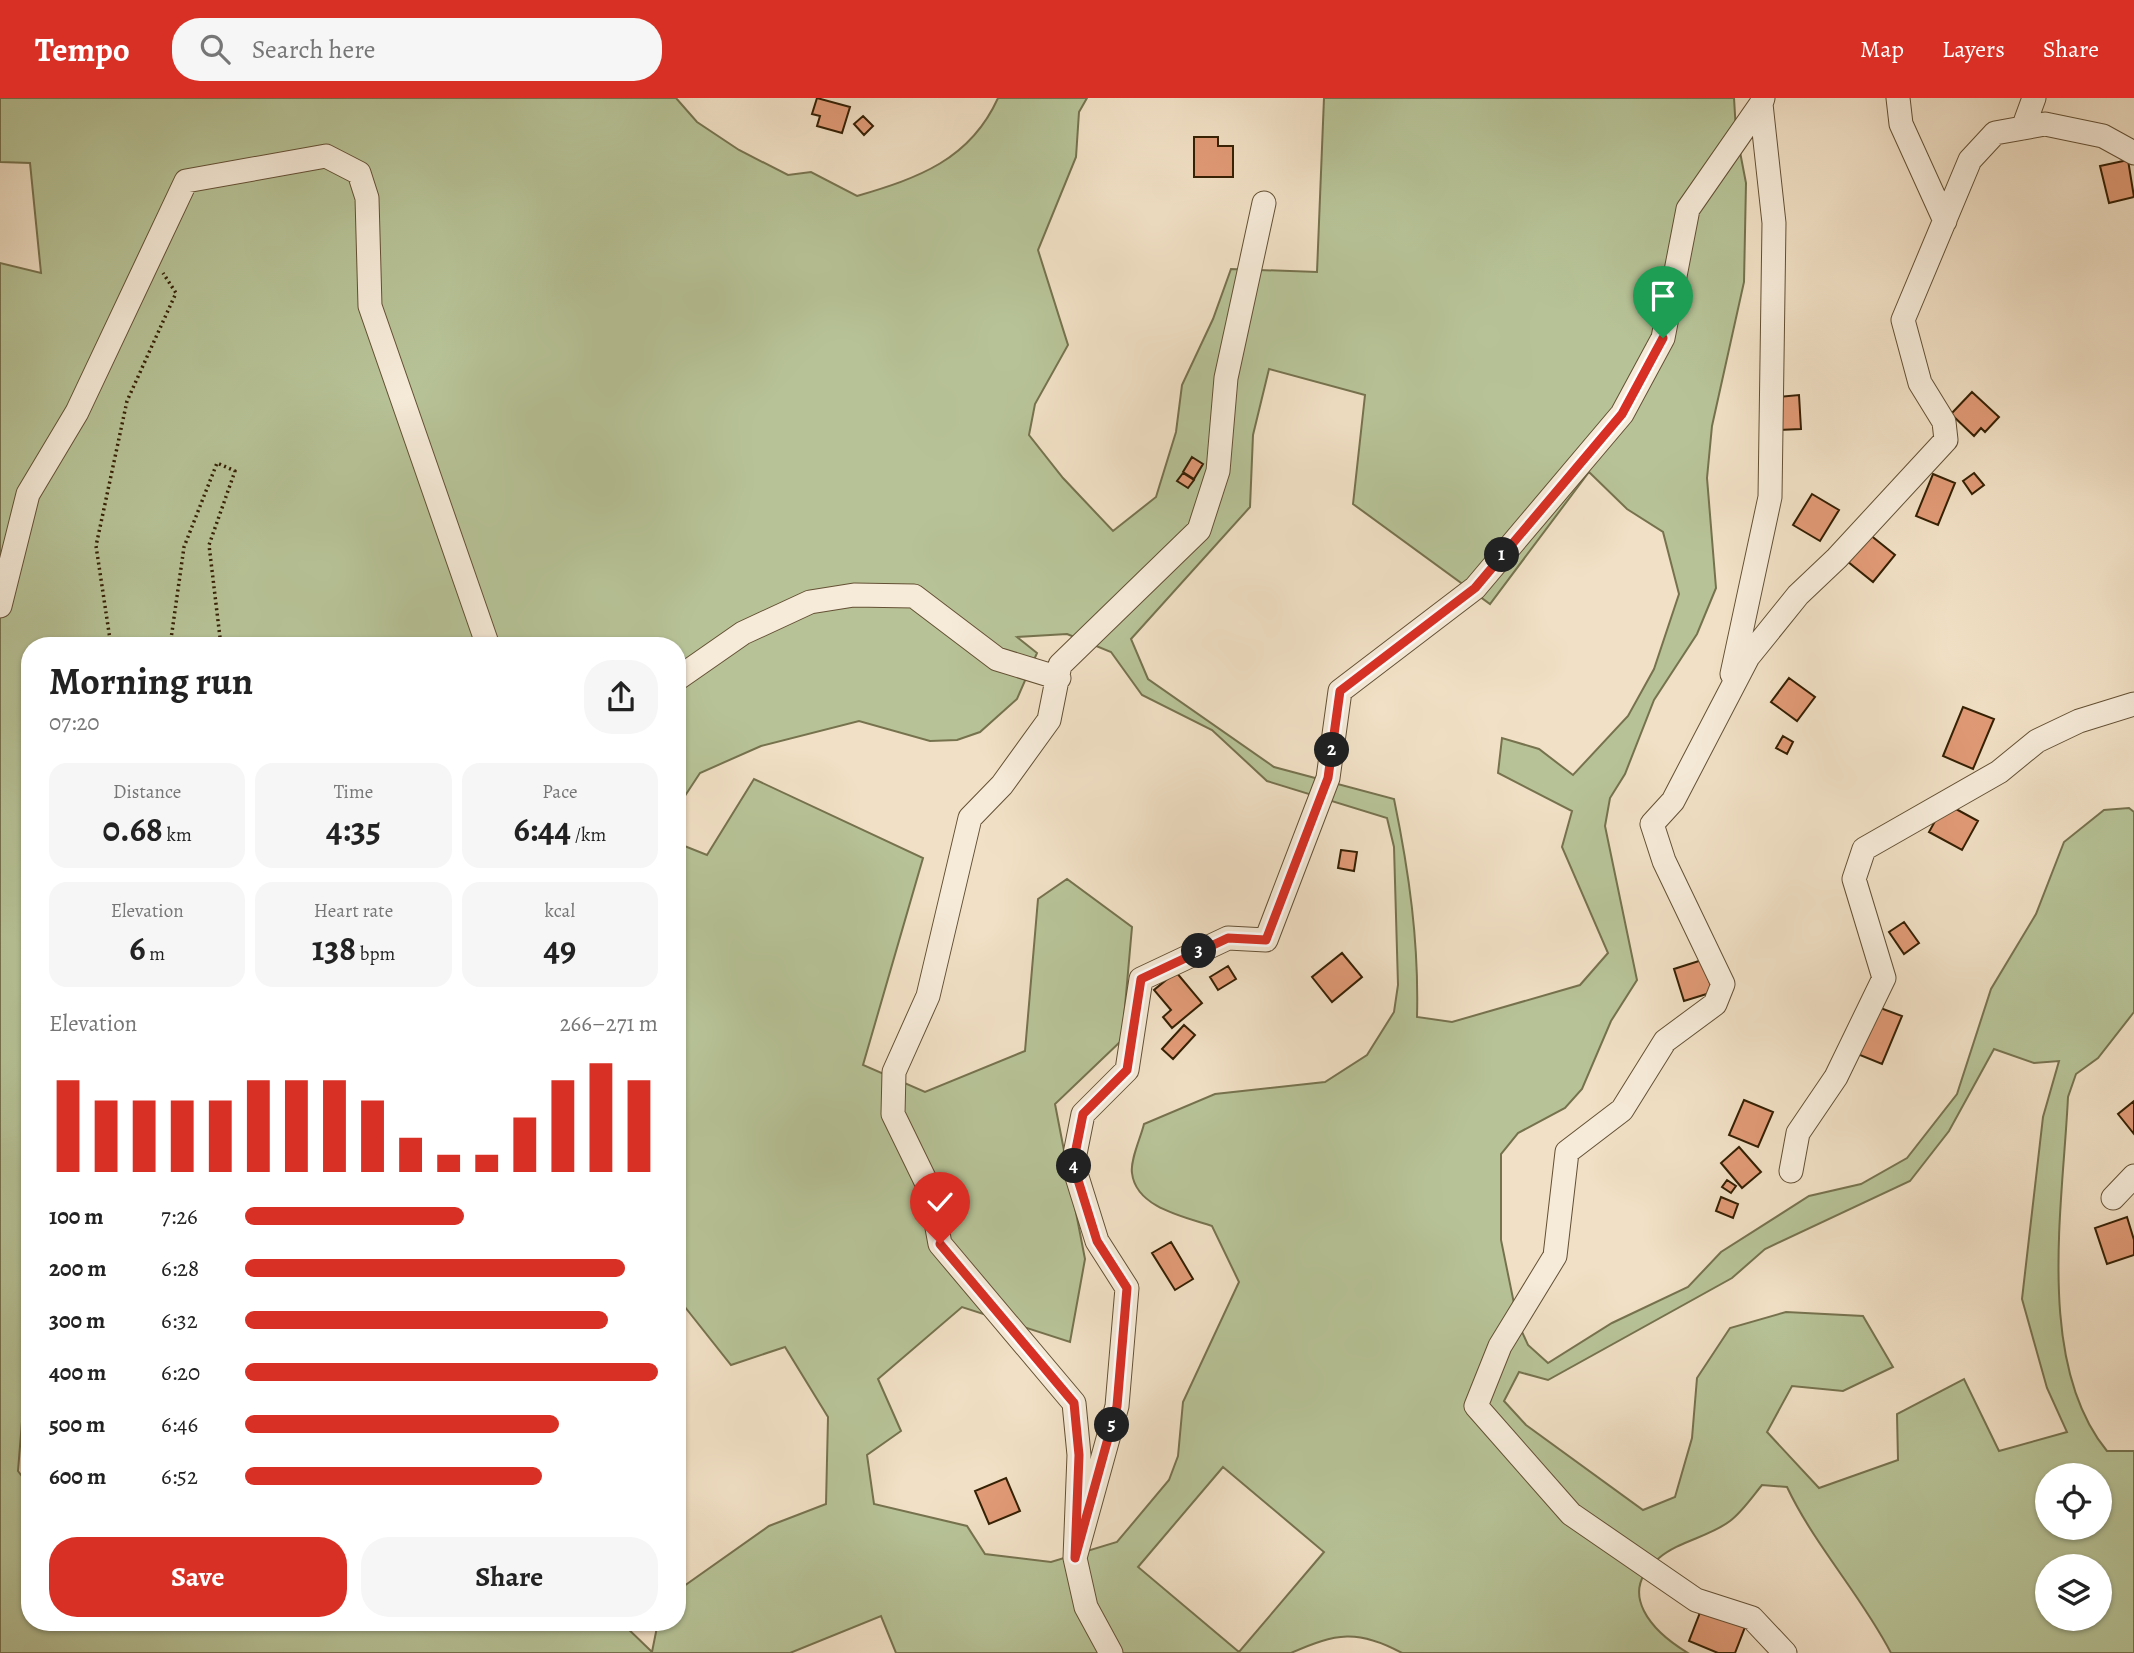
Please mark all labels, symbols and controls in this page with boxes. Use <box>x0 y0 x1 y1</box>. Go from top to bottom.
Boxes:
search box <box>172 18 662 81</box>
text: Tempo <box>35 27 130 72</box>
icon: search <box>196 30 234 68</box>
text: Search here <box>252 32 375 67</box>
text: Map <box>1860 33 1904 65</box>
text: Layers <box>1942 33 2005 65</box>
text: Share <box>2043 33 2099 65</box>
pin <box>1633 266 1693 338</box>
icon: arrive <box>1644 277 1682 315</box>
pin: 1 <box>1484 538 1520 573</box>
text: 1 <box>1498 541 1505 567</box>
text: Morning run <box>49 655 253 707</box>
button: share <box>584 660 658 734</box>
text: 07:20 <box>49 707 100 738</box>
pin: 2 <box>1314 732 1350 768</box>
text: 2 <box>1327 736 1336 762</box>
text: Distance <box>113 779 181 805</box>
text: Time <box>334 779 373 805</box>
text: Pace <box>542 779 577 805</box>
text: 0.68 <box>102 805 163 853</box>
text: 4:35 <box>326 805 381 853</box>
text: 6:44 <box>513 805 571 853</box>
text: km <box>163 822 192 848</box>
text: /km <box>571 822 606 848</box>
text: Elevation <box>111 898 184 924</box>
text: Heart rate <box>314 898 393 924</box>
text: kcal <box>545 898 575 924</box>
text: 6 <box>129 924 146 972</box>
text: 138 <box>312 924 356 972</box>
text: 49 <box>543 924 576 972</box>
pin: 3 <box>1182 934 1216 968</box>
text: 3 <box>1194 937 1203 963</box>
text: m <box>146 941 165 967</box>
text: bpm <box>356 941 395 967</box>
text: Elevation <box>49 1008 137 1039</box>
text: 266–271 m <box>560 1008 658 1039</box>
pin: 4 <box>1056 1148 1092 1184</box>
text: 4 <box>1069 1152 1078 1178</box>
pin <box>910 1172 970 1244</box>
icon: check <box>921 1183 959 1221</box>
text: 100 m <box>49 1201 104 1232</box>
text: 7:26 <box>161 1201 198 1232</box>
text: 200 m <box>49 1253 107 1284</box>
text: 6:28 <box>161 1253 199 1284</box>
text: 300 m <box>49 1305 105 1336</box>
text: 6:32 <box>161 1305 198 1336</box>
text: 400 m <box>49 1357 106 1388</box>
text: 6:20 <box>161 1357 200 1388</box>
pin: 5 <box>1094 1408 1130 1442</box>
text: 500 m <box>49 1409 105 1440</box>
text: 6:46 <box>161 1409 198 1440</box>
text: 5 <box>1107 1411 1116 1437</box>
text: 600 m <box>49 1461 106 1492</box>
text: 6:52 <box>161 1461 198 1492</box>
map controls <box>2035 1463 2112 1631</box>
button: locate <box>2035 1463 2112 1540</box>
button: Save <box>49 1537 347 1617</box>
button: Share <box>361 1537 658 1617</box>
button: layers <box>2035 1554 2112 1631</box>

